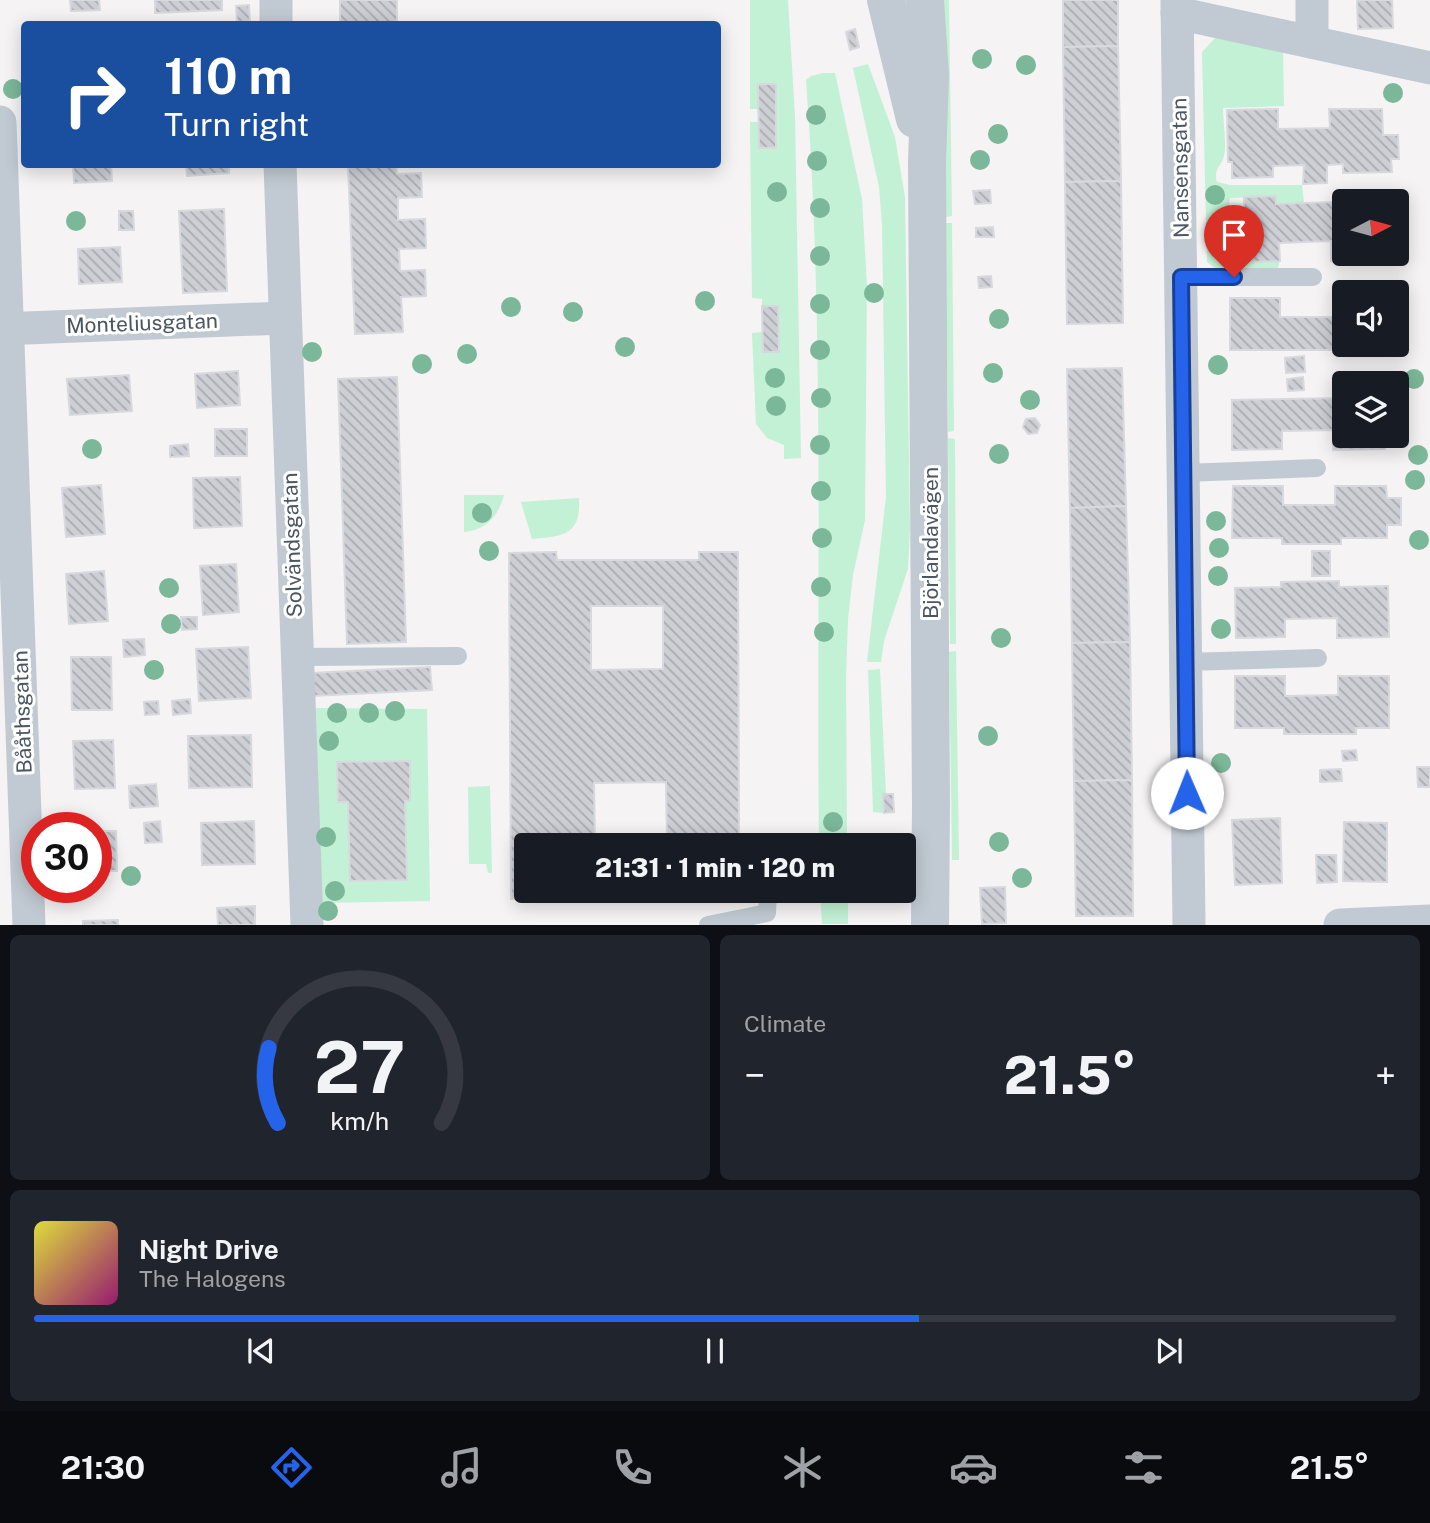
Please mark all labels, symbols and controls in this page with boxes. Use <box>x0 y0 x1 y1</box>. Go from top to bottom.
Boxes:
text: 110 m <box>164 47 292 105</box>
icon: right <box>49 49 140 140</box>
street label: Nansensgatan <box>1166 98 1194 238</box>
text: Turn right <box>164 106 309 143</box>
north arrow <box>1332 189 1409 266</box>
map controls <box>1332 189 1409 448</box>
pin <box>1204 205 1264 277</box>
icon: arrive <box>1215 216 1253 254</box>
button: sound <box>1332 280 1409 357</box>
street label: Monteliusgatan <box>66 308 218 338</box>
button: layers <box>1332 371 1409 448</box>
street label: Björlandavägen <box>918 467 943 619</box>
street label: Solvändsgatan <box>277 472 307 618</box>
street label: Bååthsgatan <box>7 650 37 774</box>
position arrow <box>1150 756 1224 830</box>
speed limit sign: 30 <box>21 812 112 903</box>
text: 21:31 · 1 min · 120 m <box>595 852 835 883</box>
text: Climate <box>744 1010 826 1037</box>
text: 27 <box>314 1025 406 1110</box>
text: 21.5° <box>1004 1045 1136 1106</box>
text: − <box>744 1053 765 1098</box>
text: + <box>1375 1053 1396 1098</box>
text: km/h <box>331 1106 389 1136</box>
text: Night Drive <box>139 1234 279 1265</box>
text: The Halogens <box>139 1265 286 1292</box>
icon: previous <box>242 1332 280 1370</box>
icon: pause <box>696 1332 734 1370</box>
icon: next <box>1150 1332 1188 1370</box>
icon: directions <box>267 1443 316 1492</box>
icon: music <box>437 1443 486 1492</box>
icon: phone <box>608 1443 657 1492</box>
icon: climate <box>778 1443 827 1492</box>
icon: car <box>949 1443 998 1492</box>
icon: filters <box>1119 1443 1168 1492</box>
text: 21:30 <box>61 1449 145 1486</box>
text: 21.5° <box>1290 1449 1369 1486</box>

